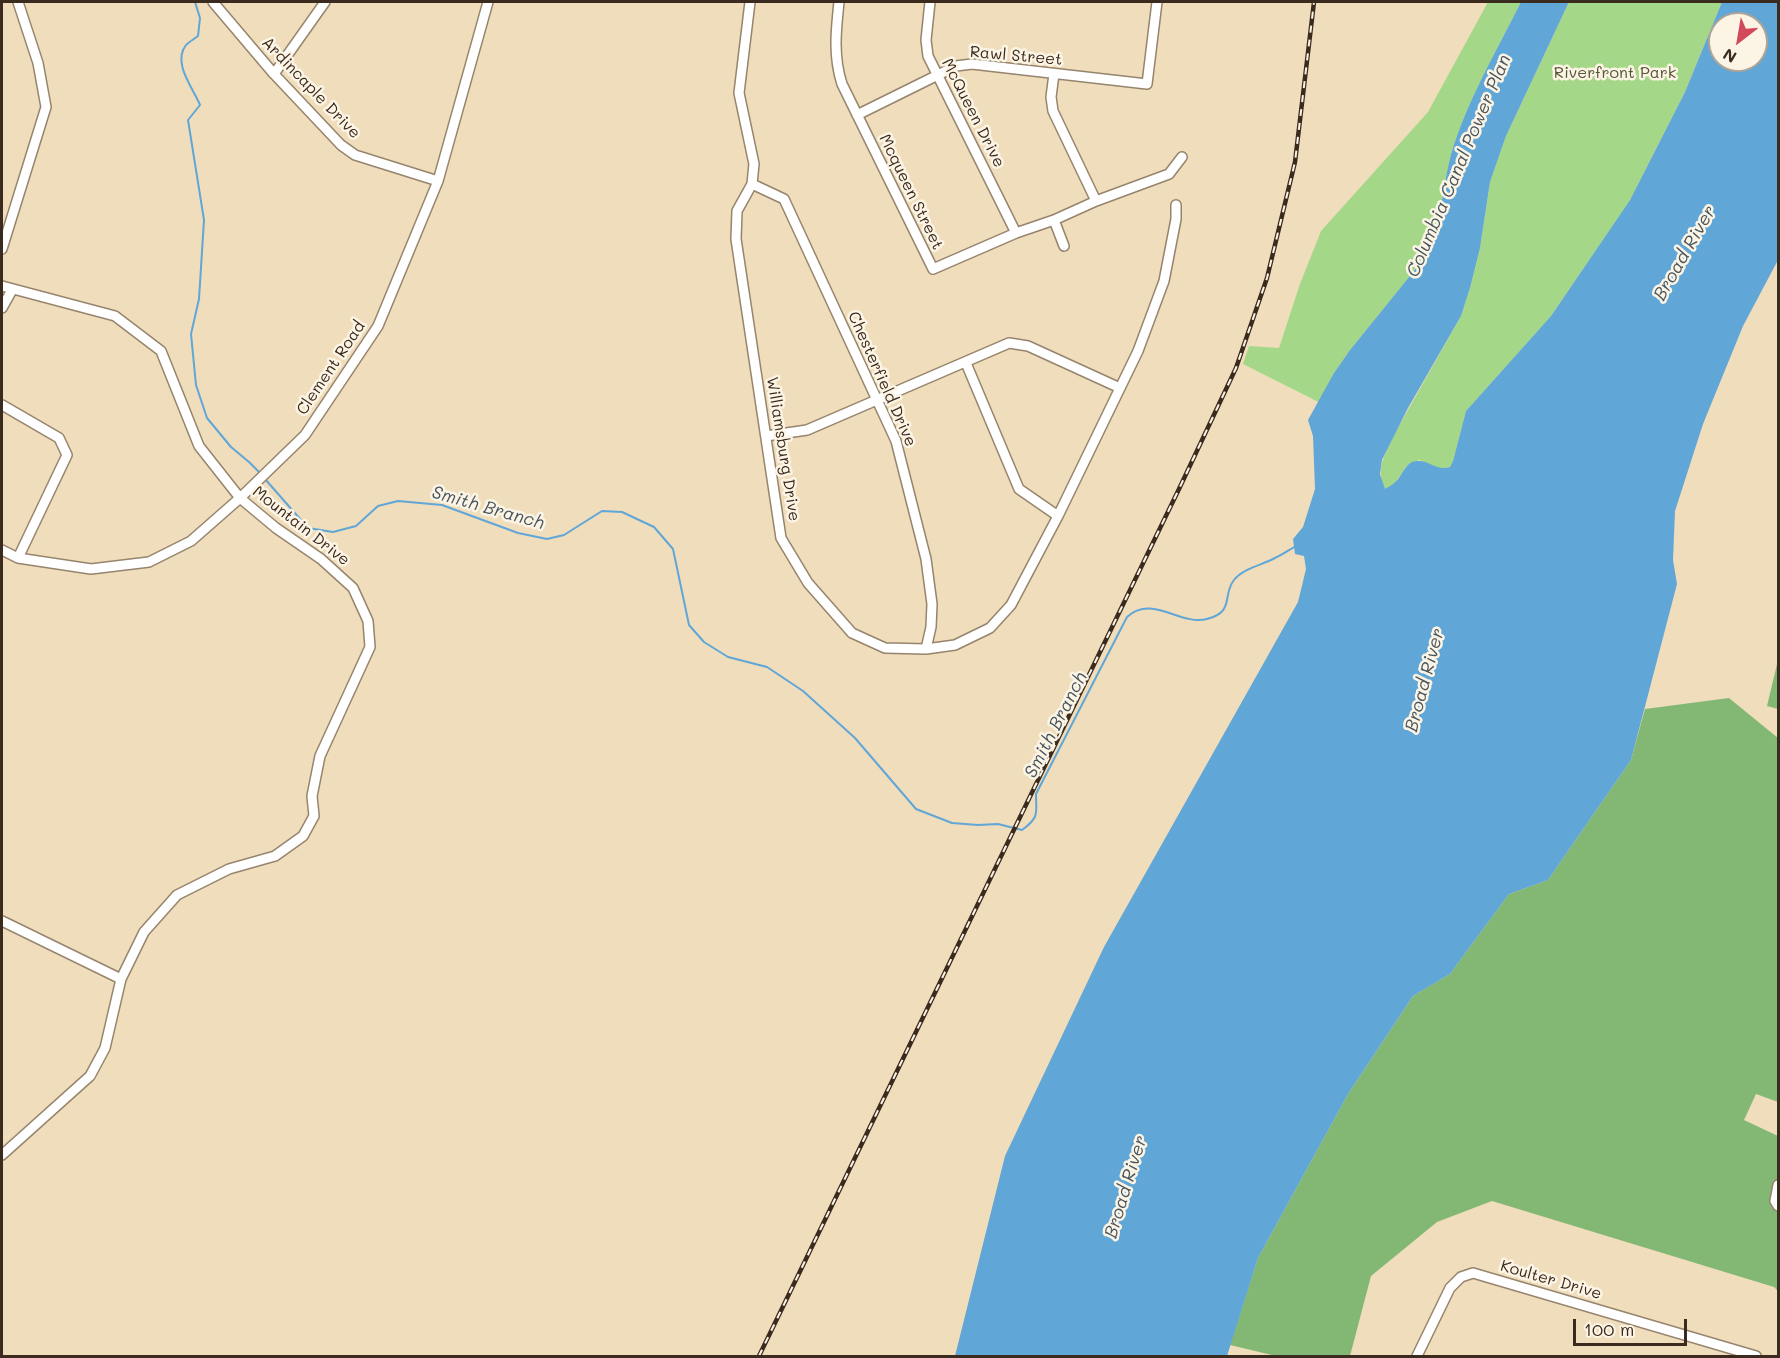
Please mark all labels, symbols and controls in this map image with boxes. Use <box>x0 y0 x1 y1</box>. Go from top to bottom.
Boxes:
north arrow <box>1708 12 1768 72</box>
street label: Ardincaple Drive <box>258 33 364 143</box>
street label: Rawl Street <box>969 42 1063 70</box>
text: N <box>1719 44 1740 68</box>
water label: Columbia Canal Power Plan <box>1402 51 1516 281</box>
street label: McQueen Drive <box>937 55 1009 171</box>
park label: Riverfront Park <box>1554 63 1676 83</box>
street label: Mcqueen Street <box>875 131 947 253</box>
water label: Broad River <box>1649 202 1721 304</box>
street label: Chesterfield Drive <box>844 309 920 449</box>
street label: Clement Road <box>293 317 369 419</box>
street label: Williamsburg Drive <box>762 375 804 523</box>
street label: Mountain Drive <box>249 482 353 570</box>
water label: Smith Branch <box>429 482 547 534</box>
water label: Broad River <box>1401 626 1449 734</box>
water label: Smith Branch <box>1020 668 1092 782</box>
water label: Broad River <box>1100 1133 1152 1241</box>
street label: Koulter Drive <box>1498 1256 1604 1304</box>
scale bar <box>1576 1307 1690 1345</box>
text: 100 m <box>1584 1317 1634 1341</box>

